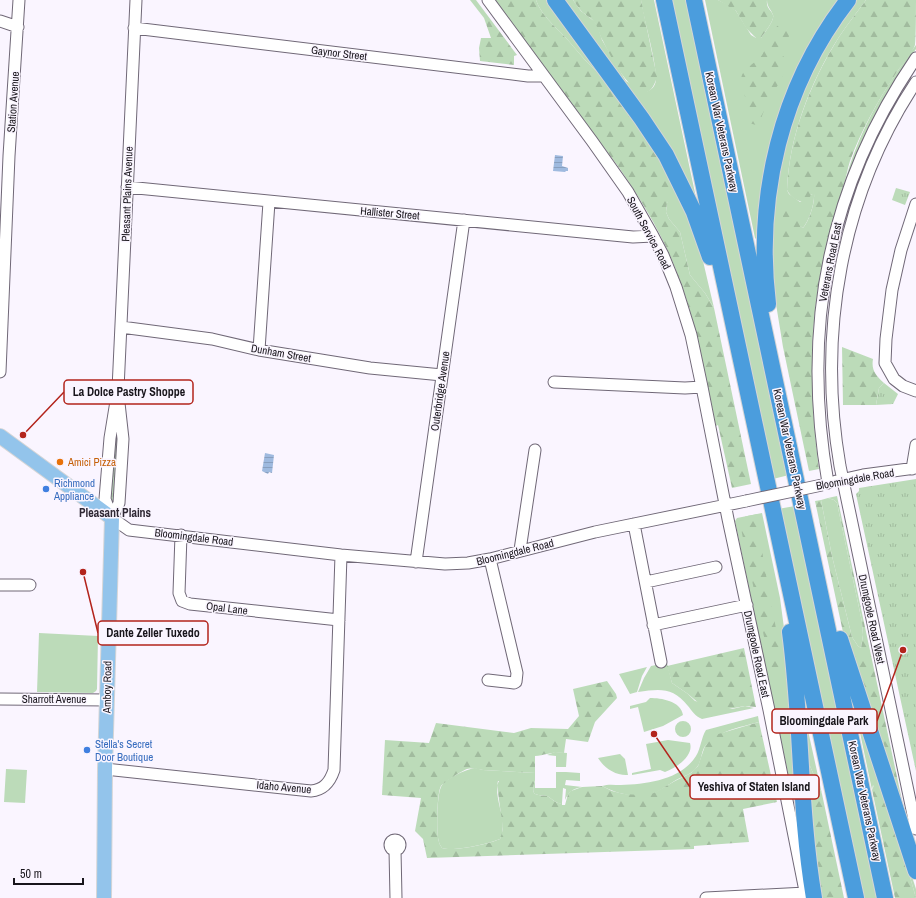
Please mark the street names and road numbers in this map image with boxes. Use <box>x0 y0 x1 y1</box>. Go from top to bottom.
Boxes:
street label: Gaynor Street <box>310 43 368 63</box>
street label: Korean War Veterans Parkway <box>702 70 742 194</box>
street label: Station Avenue <box>4 71 22 133</box>
street label: Pleasant Plains Avenue <box>118 146 136 242</box>
street label: South Service Road <box>624 194 674 272</box>
street label: Hallister Street <box>360 203 421 223</box>
street label: Veterans Road East <box>815 221 845 303</box>
street label: Dunham Street <box>250 341 313 365</box>
street label: Outerbridge Avenue <box>427 350 453 432</box>
street label: Korean War Veterans Parkway <box>770 387 810 511</box>
street label: Bloomingdale Road <box>815 465 895 493</box>
street label: Bloomingdale Road <box>154 525 234 549</box>
street label: Bloomingdale Road <box>475 536 555 568</box>
street label: Drumgoole Road West <box>856 573 888 665</box>
street label: Opal Lane <box>205 599 249 617</box>
street label: Drumgoole Road East <box>741 609 773 699</box>
street label: Amboy Road <box>100 661 114 714</box>
street label: Sharrott Avenue <box>22 692 86 706</box>
street label: Korean War Veterans Parkway <box>845 739 885 863</box>
street label: Idaho Avenue <box>256 778 312 796</box>

